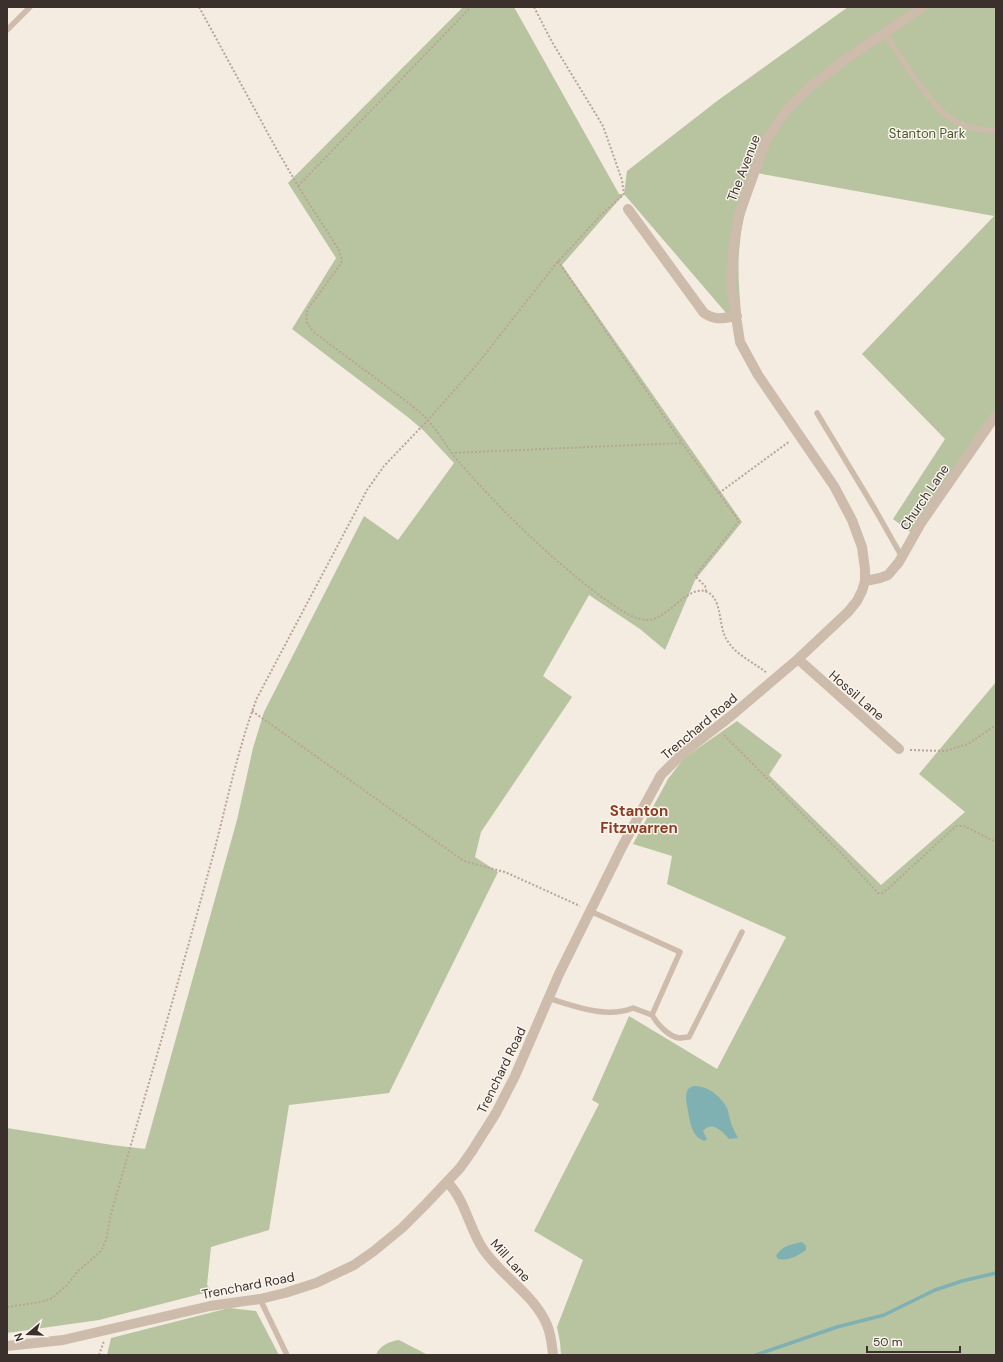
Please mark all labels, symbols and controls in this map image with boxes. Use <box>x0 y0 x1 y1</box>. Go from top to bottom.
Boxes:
park label: Stanton Park <box>889 125 966 142</box>
street label: The Avenue <box>723 133 764 204</box>
street label: Church Lane <box>896 461 953 534</box>
street label: Hossil Lane <box>825 667 888 724</box>
street label: Trenchard Road <box>658 690 741 763</box>
district label: Stanton Fitzwarren <box>600 801 678 838</box>
street label: Trenchard Road <box>473 1024 530 1116</box>
street label: Mill Lane <box>487 1235 534 1285</box>
street label: Trenchard Road <box>200 1268 296 1303</box>
north arrow <box>8 1314 48 1354</box>
scale bar <box>867 1328 960 1354</box>
text: N <box>11 1331 26 1343</box>
text: 50 m <box>873 1334 902 1350</box>

